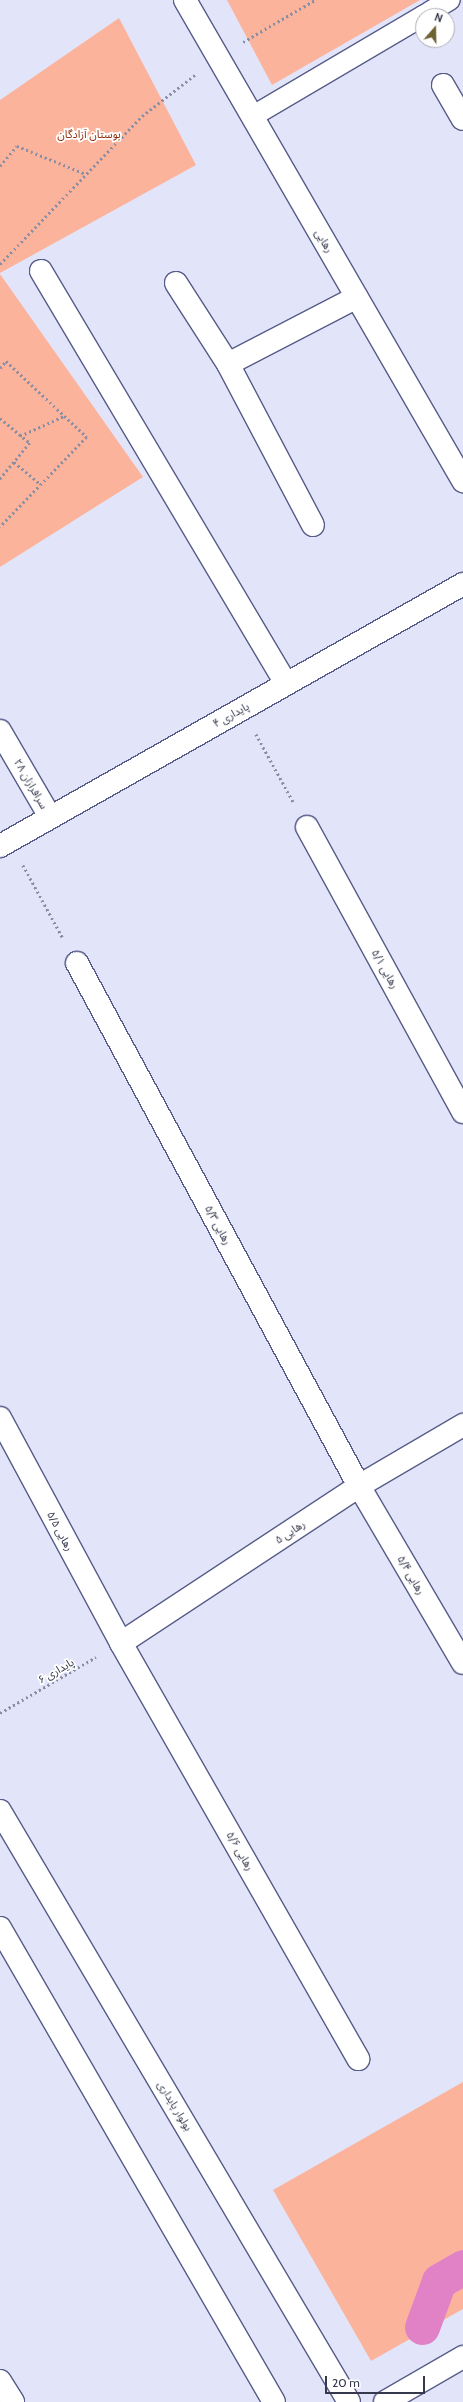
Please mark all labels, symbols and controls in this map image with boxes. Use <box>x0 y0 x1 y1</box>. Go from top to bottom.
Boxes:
north arrow <box>415 8 455 48</box>
text: N <box>433 10 445 26</box>
park label: بوستان آزادگان <box>57 127 121 141</box>
street label: رهایی <box>312 227 336 255</box>
street label: پایداری ۴ <box>211 700 251 730</box>
street label: سرافرازان ۲۸ <box>11 756 51 812</box>
street label: رهایی ۵/۱ <box>369 947 401 991</box>
street label: رهایی ۵/۳ <box>202 1203 234 1247</box>
street label: رهایی ۵/۵ <box>44 1509 76 1553</box>
street label: رهایی ۵ <box>272 1517 308 1547</box>
street label: رهایی ۵/۴ <box>395 1553 427 1597</box>
street label: پایداری ۶ <box>36 1655 76 1687</box>
street label: رهایی ۵/۶ <box>224 1829 256 1873</box>
street label: بولوار پایداری <box>155 2079 195 2133</box>
scale bar <box>327 2368 427 2394</box>
text: 20 m <box>332 2375 360 2390</box>

